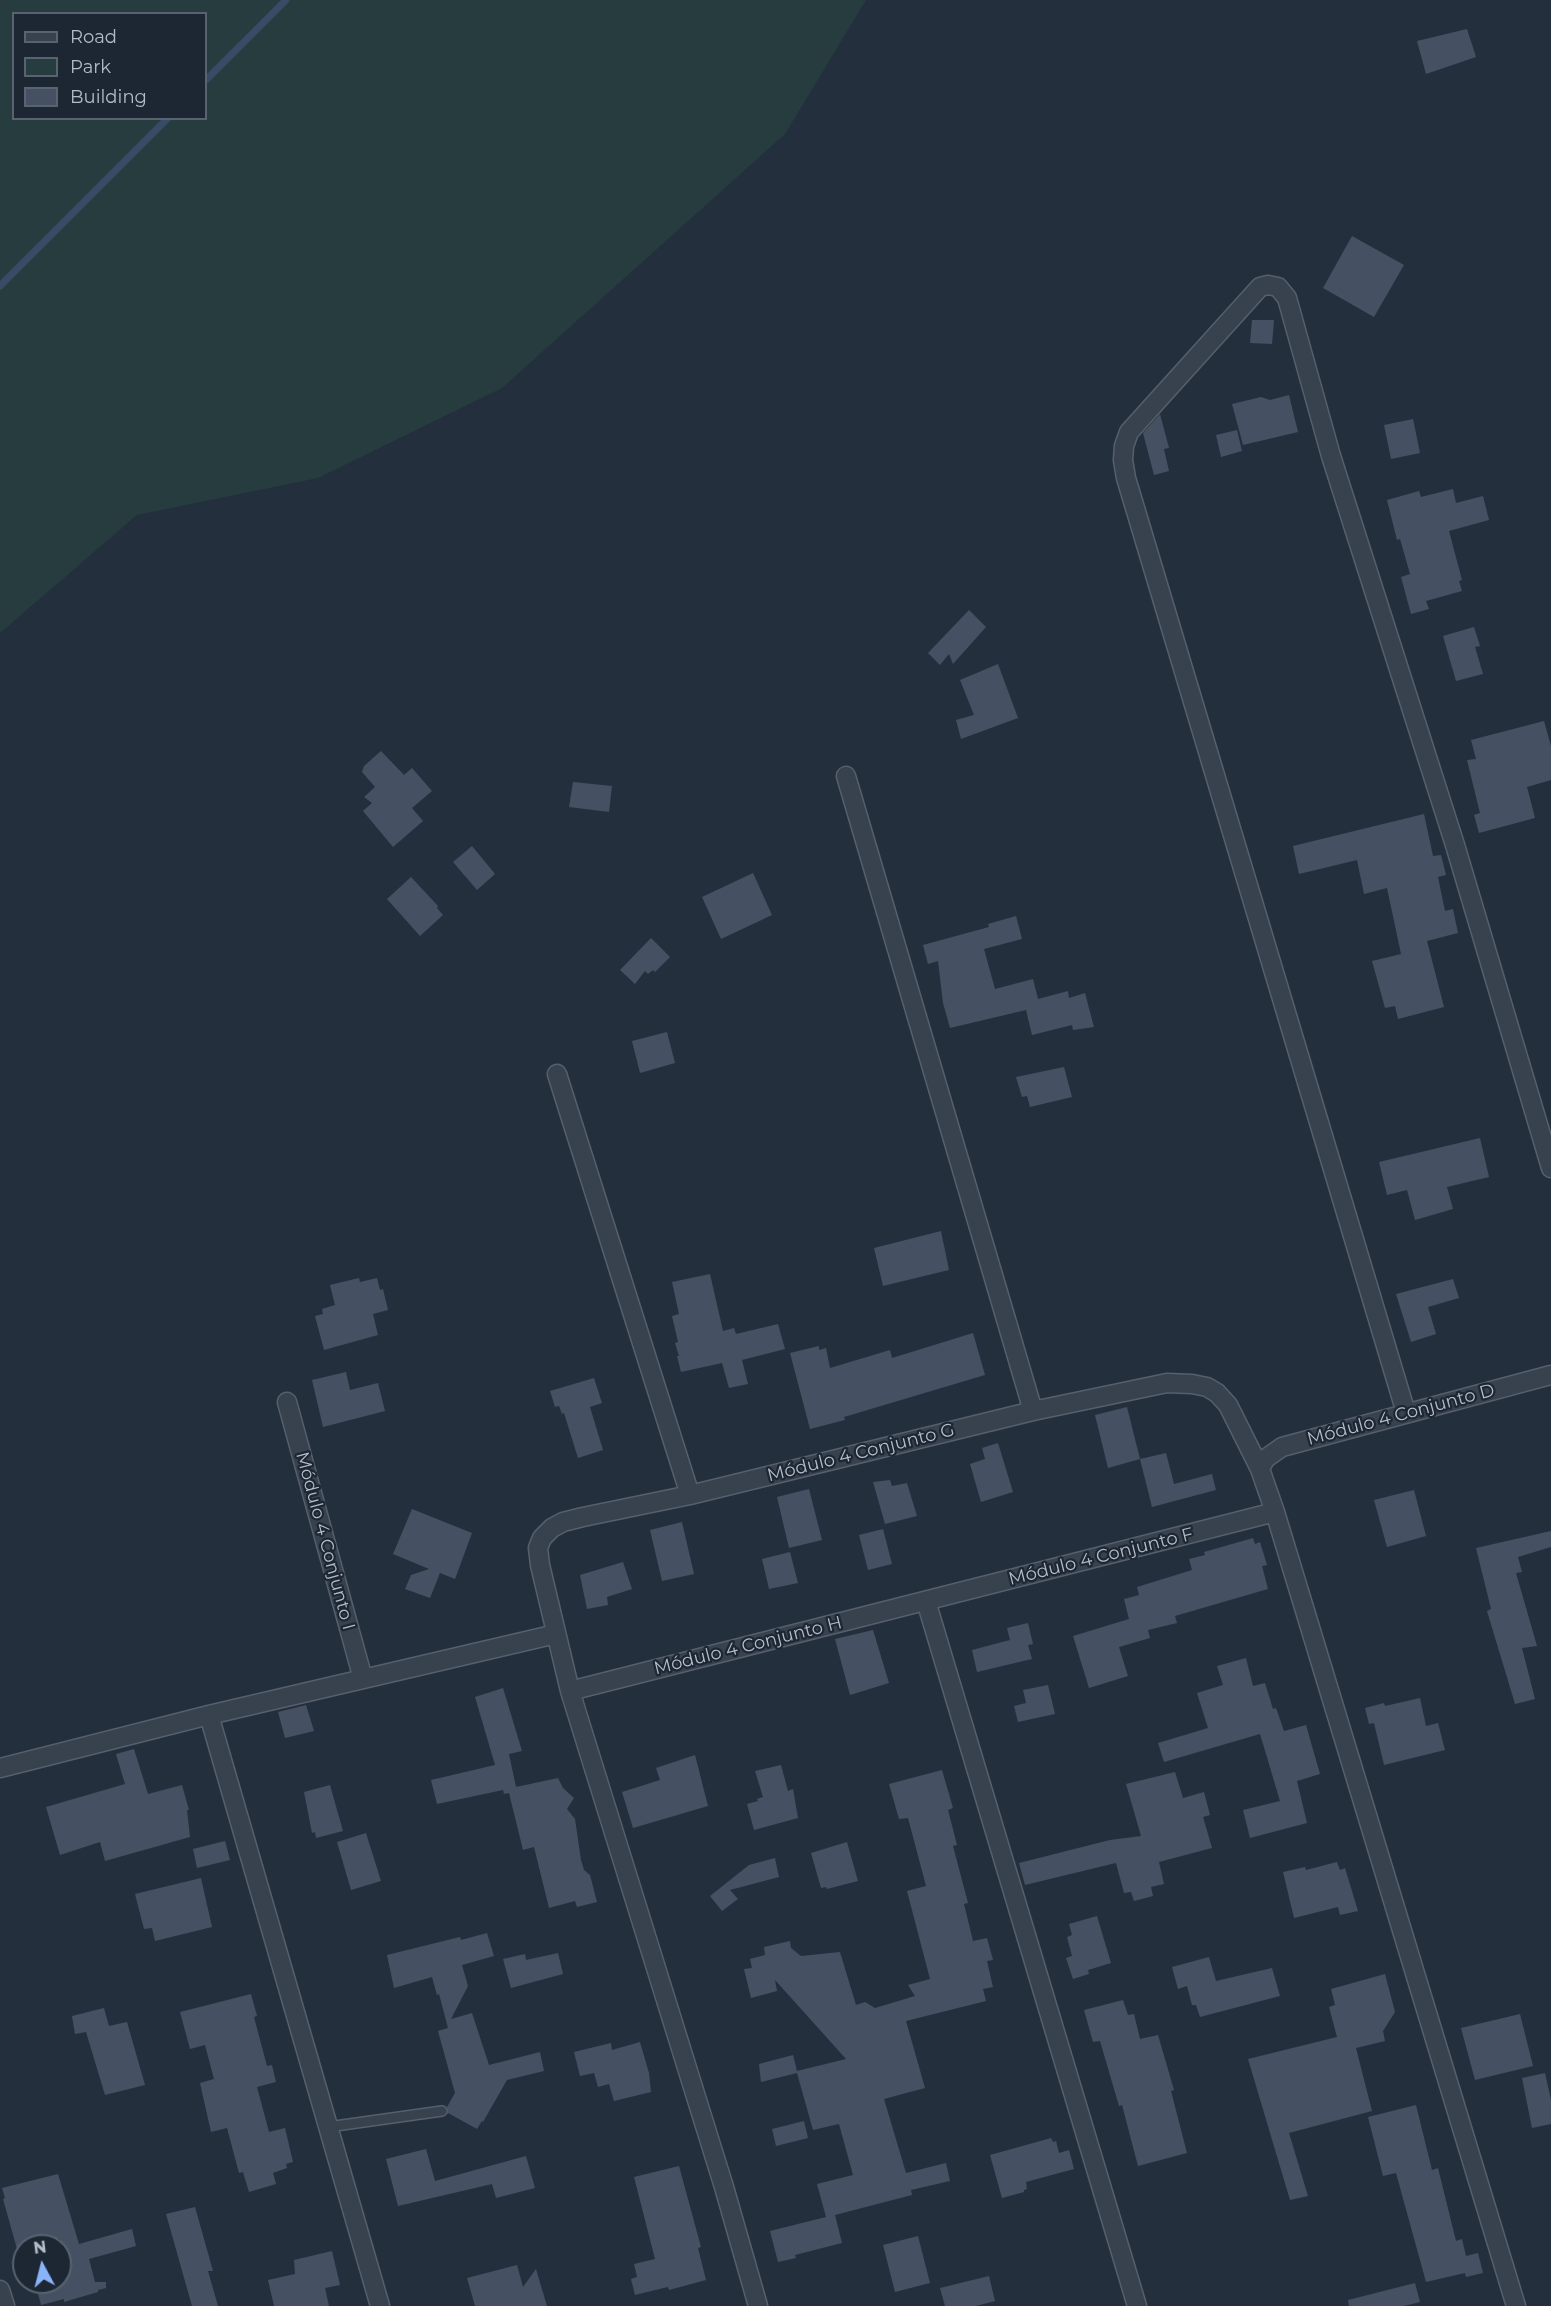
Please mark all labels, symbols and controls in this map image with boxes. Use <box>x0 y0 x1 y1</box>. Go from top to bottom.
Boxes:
legend <box>12 12 207 120</box>
text: Road <box>70 26 117 48</box>
text: Park <box>70 56 111 78</box>
text: Building <box>70 86 147 108</box>
street label: Módulo 4 Conjunto D <box>1305 1380 1497 1450</box>
street label: Módulo 4 Conjunto G <box>765 1419 957 1487</box>
street label: Módulo 4 Conjunto I <box>291 1450 359 1632</box>
street label: Módulo 4 Conjunto F <box>1006 1524 1196 1590</box>
street label: Módulo 4 Conjunto H <box>652 1612 844 1680</box>
north arrow <box>12 2234 72 2294</box>
text: N <box>32 2237 48 2258</box>

